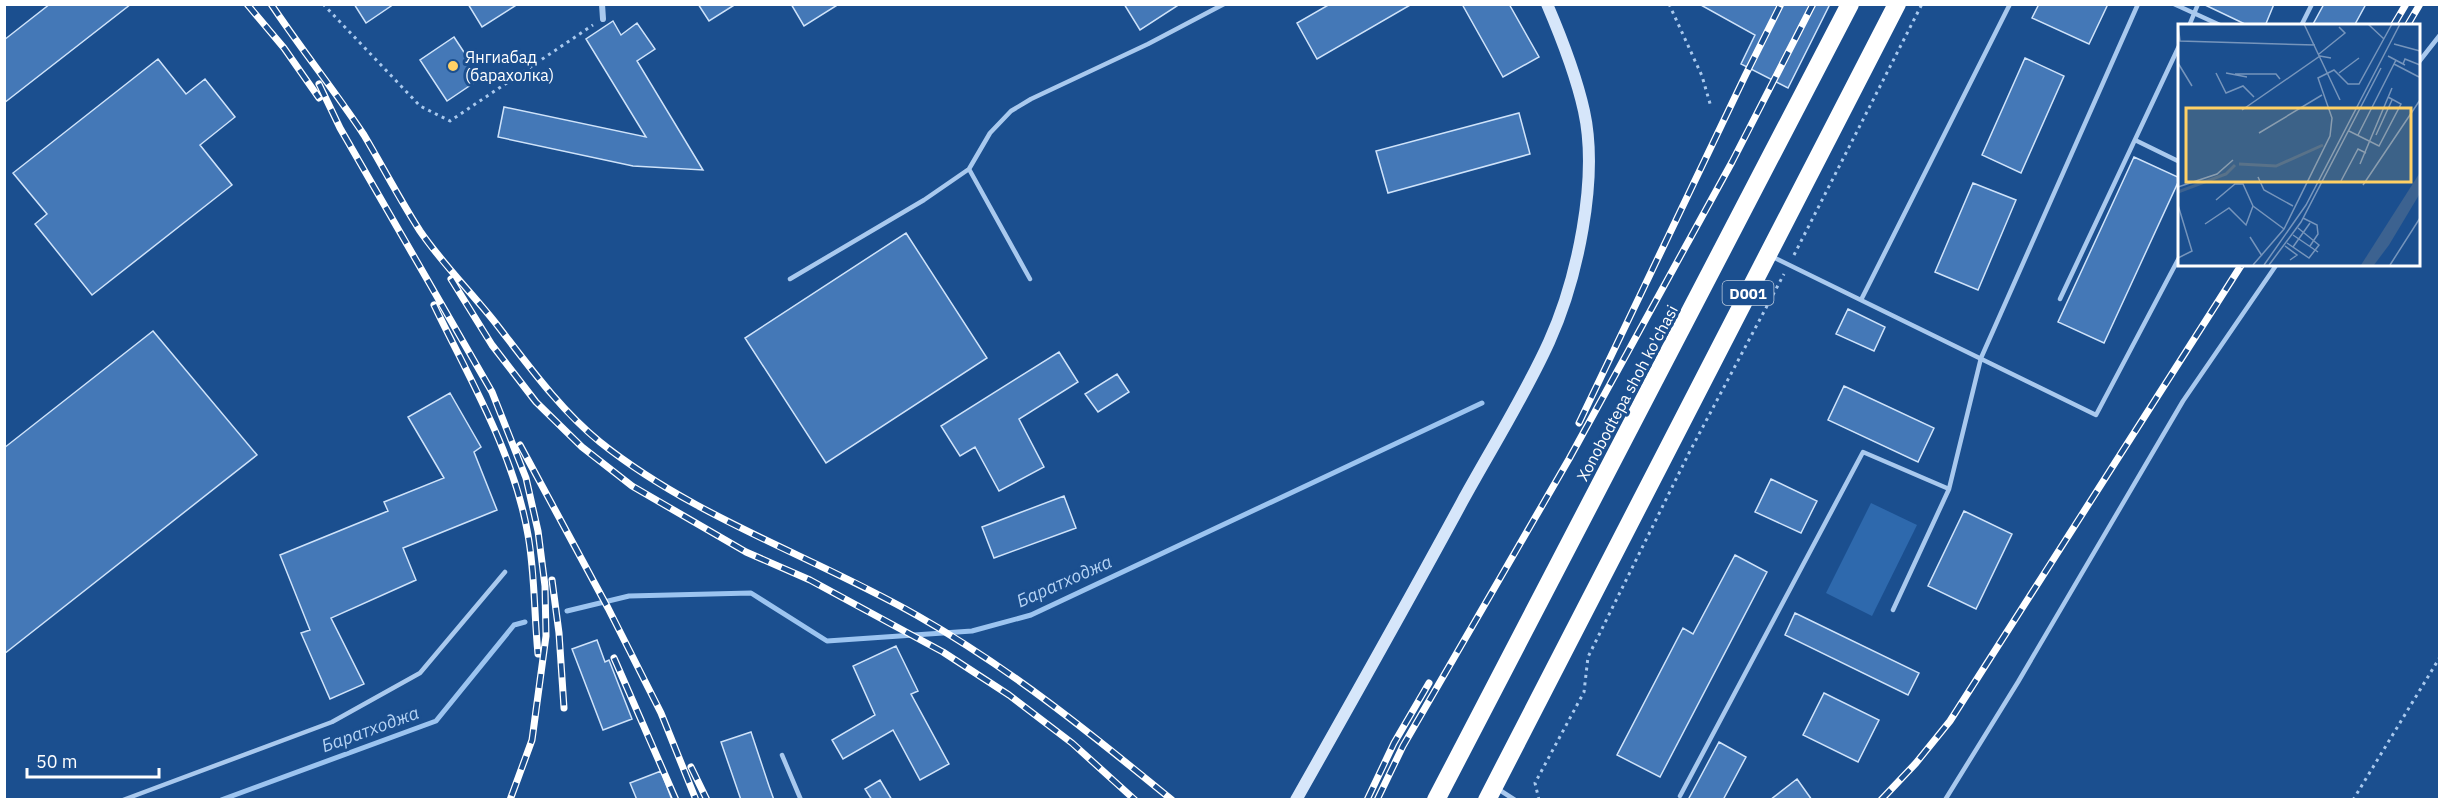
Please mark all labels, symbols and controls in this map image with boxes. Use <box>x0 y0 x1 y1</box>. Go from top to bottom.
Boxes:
inset map <box>2178 24 2420 266</box>
place label: Янгиабад (барахолка) <box>465 47 554 85</box>
marker: Янгиабад (барахолка) <box>446 59 460 73</box>
road number: D001 <box>1722 281 1774 305</box>
street label: Xonobodtepa shoh ko'chasi <box>1572 302 1682 484</box>
water label: Баратходжа <box>1013 550 1115 612</box>
water label: Баратходжа <box>318 701 422 757</box>
scale bar <box>27 741 159 779</box>
text: 50 m <box>36 750 78 773</box>

